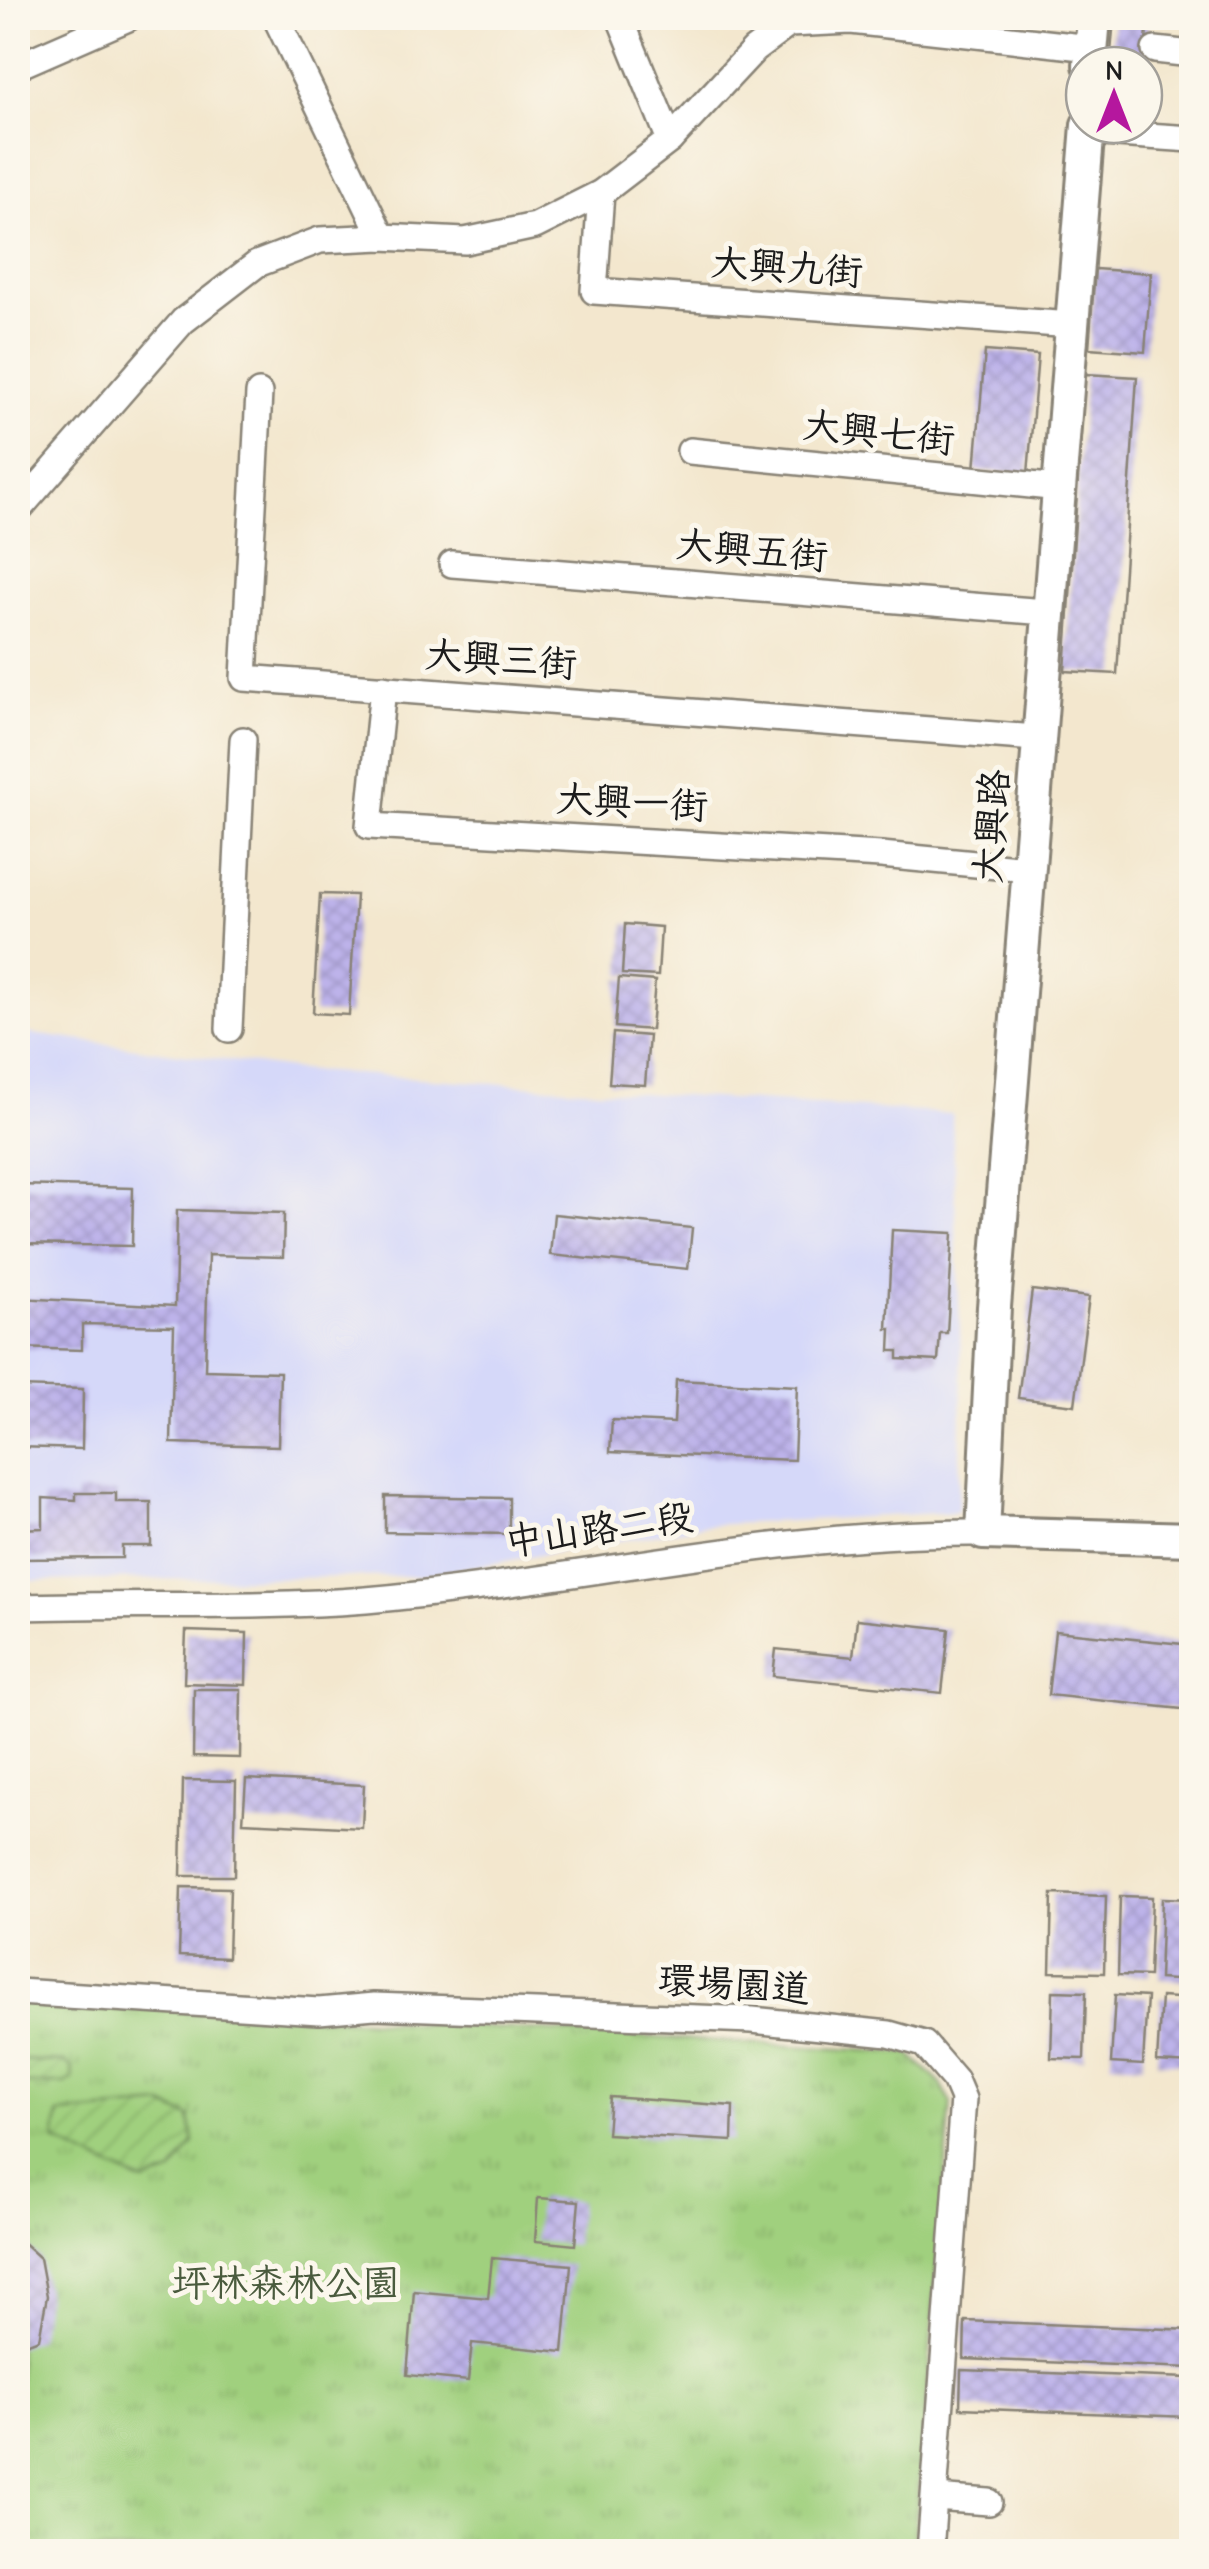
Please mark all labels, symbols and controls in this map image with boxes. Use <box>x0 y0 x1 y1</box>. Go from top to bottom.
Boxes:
north arrow <box>1064 45 1164 145</box>
text: N <box>1105 55 1123 87</box>
street label: 大興九街 <box>710 241 864 295</box>
street label: 大興七街 <box>801 403 957 463</box>
street label: 大興五街 <box>674 522 830 580</box>
street label: 大興三街 <box>424 633 578 687</box>
street label: 大興路 <box>966 768 1018 884</box>
street label: 大興一街 <box>555 777 709 829</box>
street label: 中山路二段 <box>502 1495 696 1565</box>
street label: 環場園道 <box>657 1958 811 2012</box>
park label: 坪林森林公園 <box>172 2262 400 2306</box>

